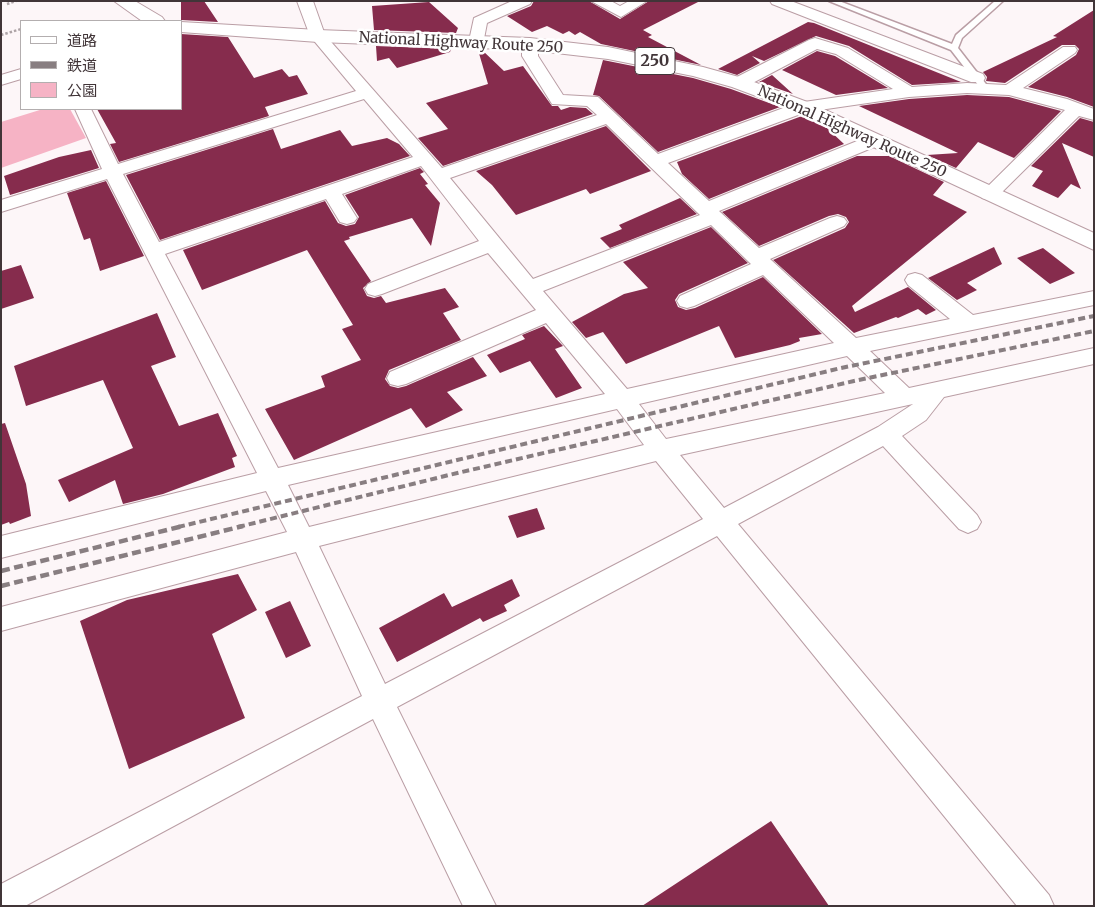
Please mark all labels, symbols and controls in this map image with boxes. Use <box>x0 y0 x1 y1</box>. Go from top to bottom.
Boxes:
legend <box>20 20 182 110</box>
street label: National Highway Route 250 <box>358 29 564 57</box>
text: 道路 <box>67 31 97 50</box>
road number: 250 <box>635 48 675 74</box>
text: 鉄道 <box>67 56 97 75</box>
text: 公園 <box>67 81 97 100</box>
street label: National Highway Route 250 <box>755 82 949 182</box>

